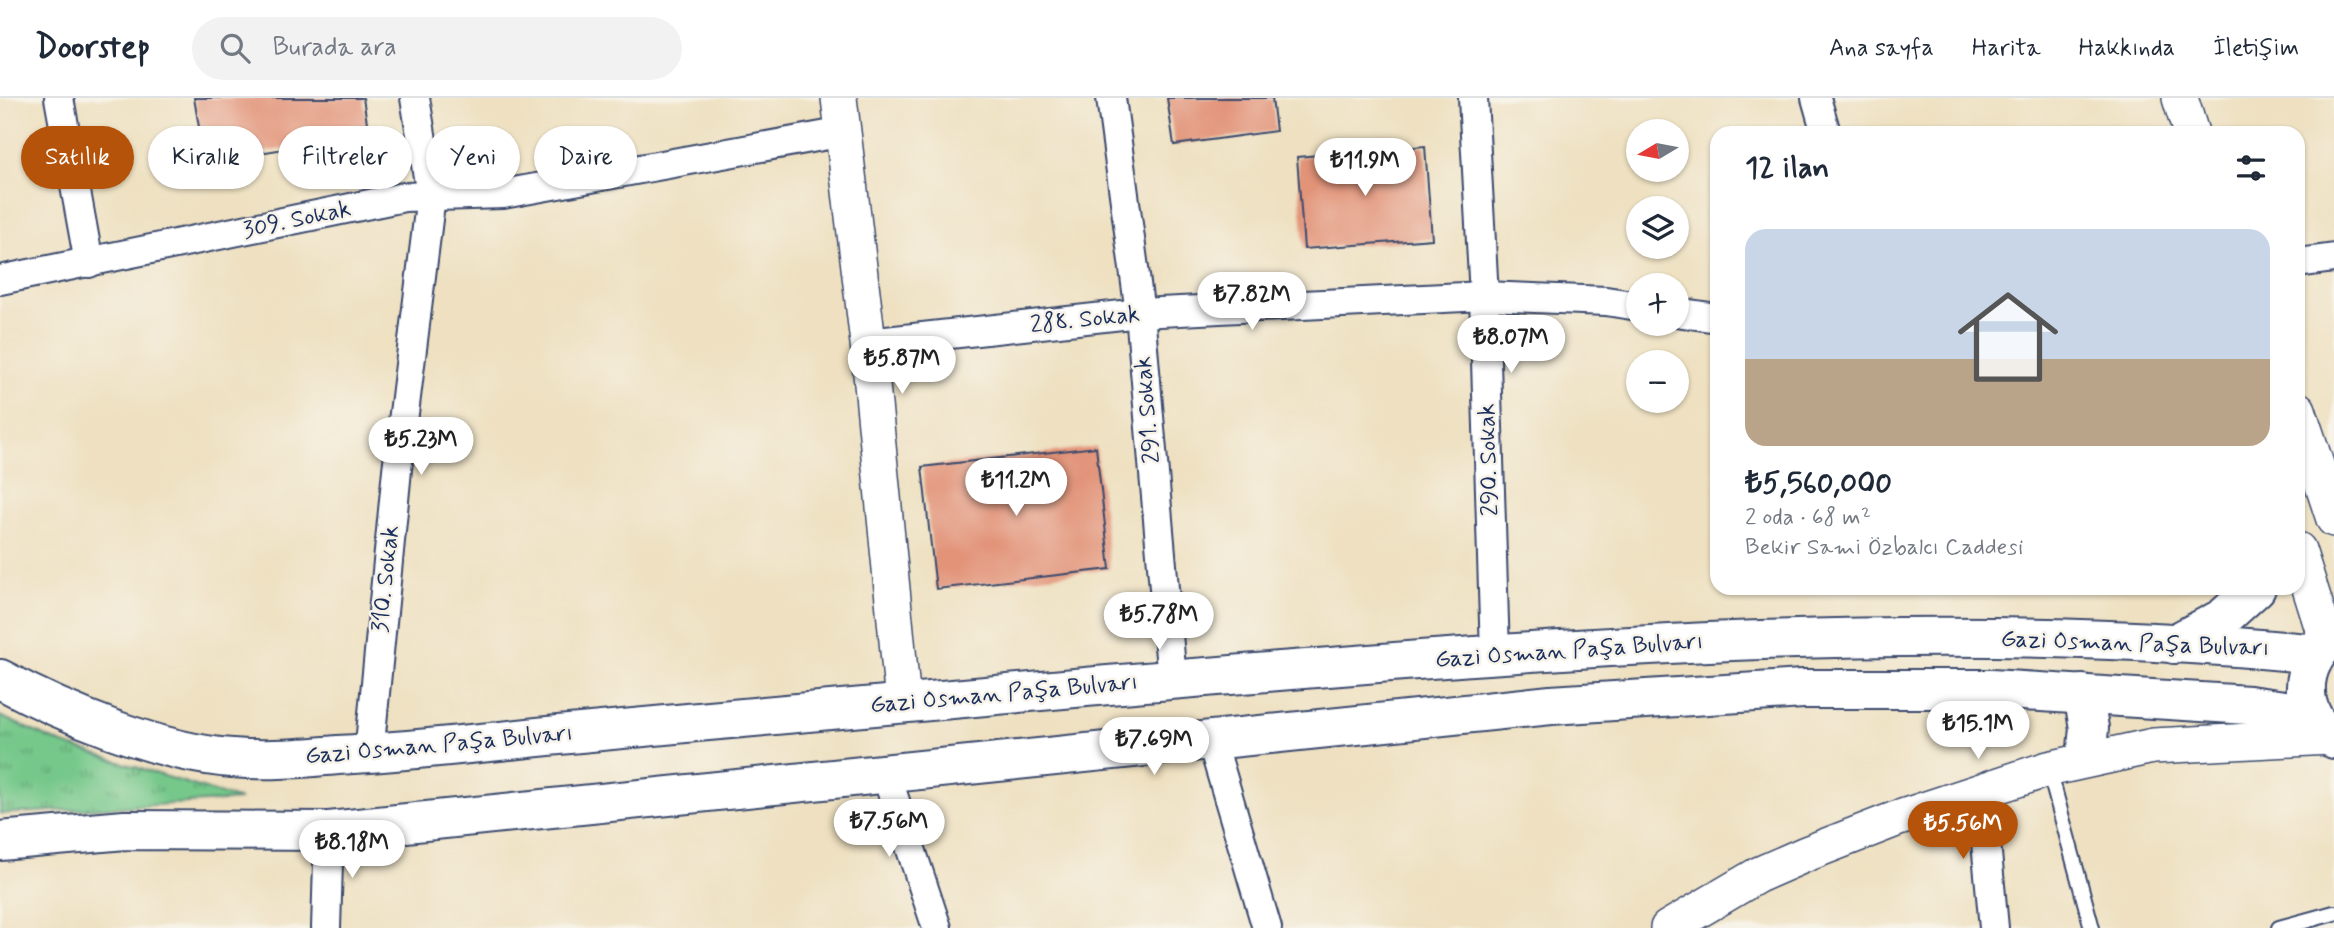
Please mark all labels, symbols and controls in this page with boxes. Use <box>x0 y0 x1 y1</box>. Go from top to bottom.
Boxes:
search box <box>192 17 682 80</box>
text: Doorstep <box>35 26 150 70</box>
icon: search <box>216 29 254 67</box>
text: Burada ara <box>272 31 397 65</box>
text: Ana sayfa <box>1829 33 1934 64</box>
text: Harita <box>1972 33 2041 64</box>
text: Hakkında <box>2079 33 2175 64</box>
text: İletişim <box>2213 33 2299 64</box>
north arrow <box>1626 119 1689 182</box>
map controls <box>1626 119 1689 413</box>
chip: Satılık <box>21 126 134 189</box>
chip: Kiralık <box>148 126 264 189</box>
chip: Filtreler <box>278 126 412 189</box>
chip: Yeni <box>426 126 520 189</box>
chip: Daire <box>534 126 637 189</box>
pin: ₺11.9M <box>1308 139 1422 198</box>
text: ₺11.9M <box>1330 146 1400 176</box>
text: 12 ilan <box>1745 149 1829 188</box>
icon: filters <box>2232 149 2270 187</box>
street label: 309. Sokak <box>240 193 354 247</box>
button: layers <box>1626 196 1689 259</box>
pin: ₺7.82M <box>1195 272 1309 332</box>
button: + <box>1626 273 1689 336</box>
icon: home <box>1945 274 2071 400</box>
text: ₺7.82M <box>1213 280 1291 310</box>
street label: 288. Sokak <box>1029 299 1141 341</box>
pin: ₺8.07M <box>1454 316 1568 375</box>
text: ₺8.07M <box>1473 323 1549 353</box>
pin: ₺5.87M <box>845 336 959 396</box>
text: ₺5.87M <box>864 344 940 374</box>
button: − <box>1626 350 1689 413</box>
street label: 291. Sokak <box>1128 355 1168 465</box>
street label: 290. Sokak <box>1472 403 1506 517</box>
pin: ₺5.23M <box>364 418 478 477</box>
text: ₺5.23M <box>385 425 457 455</box>
pin: ₺11.2M <box>959 458 1073 518</box>
text: ₺5,560,000 <box>1745 464 1892 503</box>
text: ₺11.2M <box>981 466 1051 496</box>
text: 2 oda · 68 m² <box>1745 503 1871 533</box>
street label: 310. Sokak <box>365 524 407 634</box>
text: Bekir Sami Özbalcı Caddesi <box>1745 533 2023 563</box>
pin: ₺5.78M <box>1102 592 1216 652</box>
text: ₺5.78M <box>1120 600 1198 630</box>
street label: Gazi Osman Paşa Bulvarı <box>2000 624 2270 664</box>
street label: Gazi Osman Paşa Bulvarı <box>1434 626 1704 676</box>
street label: Gazi Osman Paşa Bulvarı <box>869 667 1139 721</box>
pin: ₺15.1M <box>1921 702 2035 761</box>
text: ₺15.1M <box>1943 709 2013 739</box>
street label: Gazi Osman Paşa Bulvarı <box>304 718 574 772</box>
pin: ₺7.69M <box>1097 718 1211 777</box>
text: ₺7.69M <box>1115 725 1193 755</box>
pin: ₺7.56M <box>832 800 946 859</box>
pin: ₺5.56M <box>1906 802 2020 861</box>
text: ₺7.56M <box>850 807 928 837</box>
text: ₺5.56M <box>1924 809 2002 839</box>
pin: ₺8.18M <box>295 820 409 880</box>
text: ₺8.18M <box>315 828 389 858</box>

